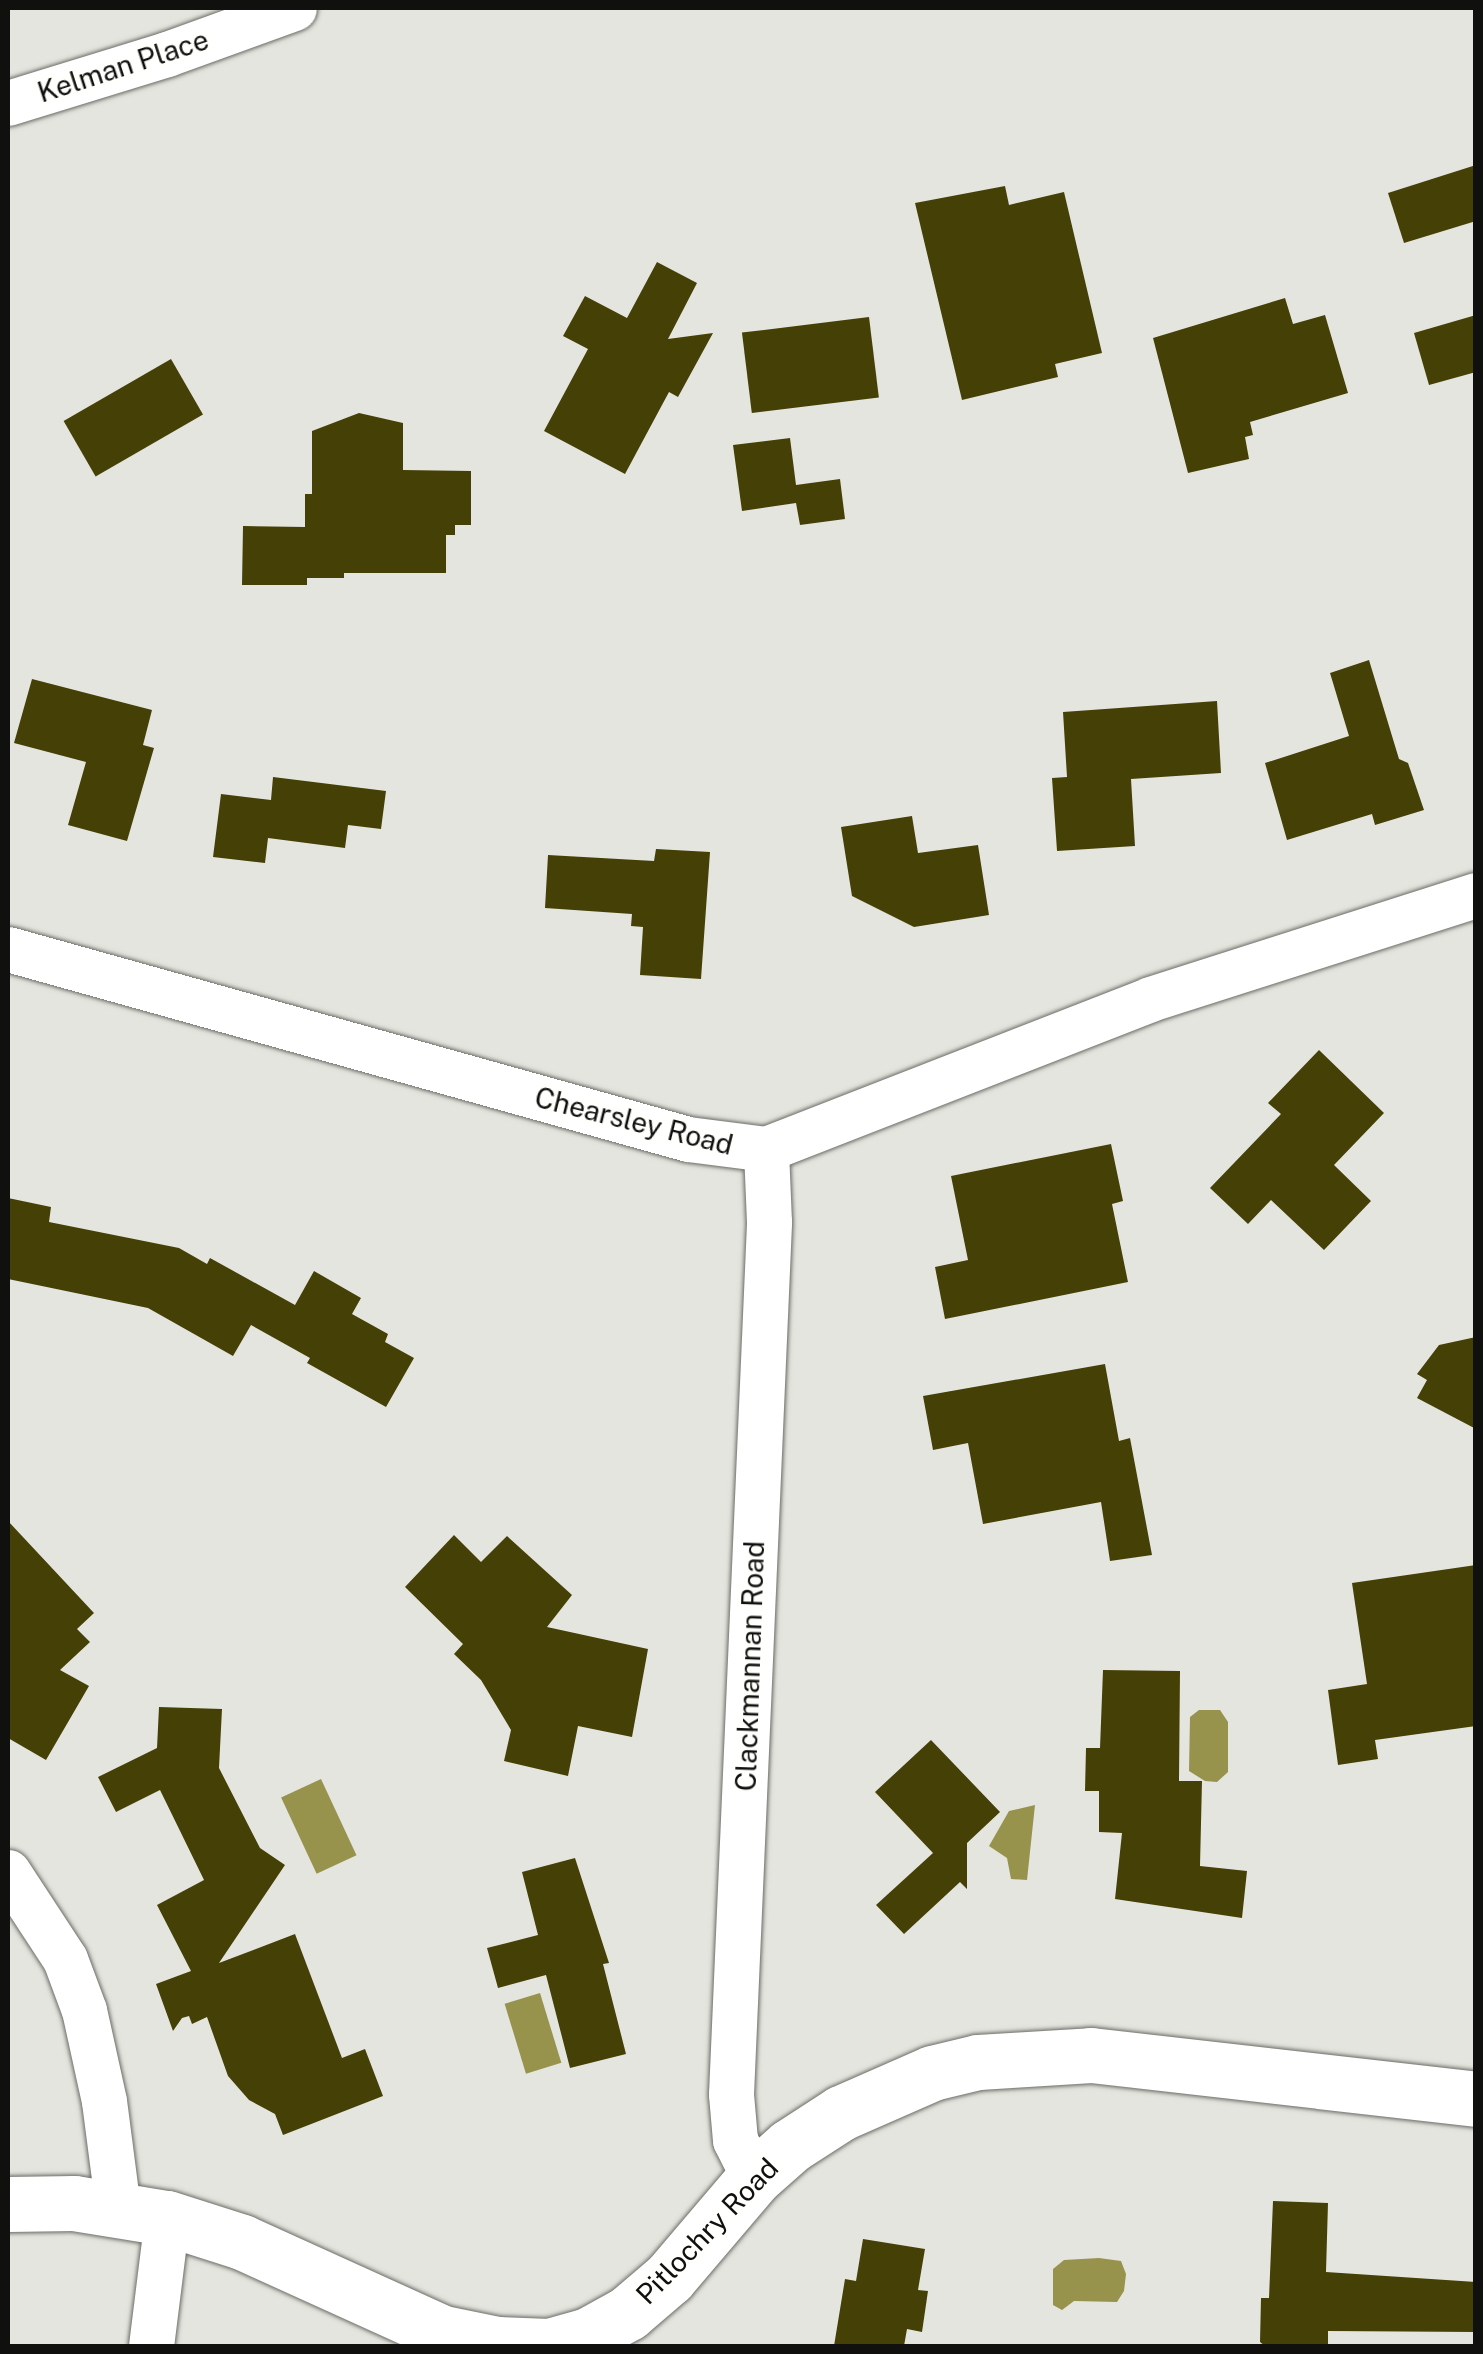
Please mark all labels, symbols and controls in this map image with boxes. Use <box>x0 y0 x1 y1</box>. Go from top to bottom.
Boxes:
street label: Kelman Place <box>33 23 213 109</box>
street label: Chearsley Road <box>531 1080 737 1162</box>
street label: Clackmannan Road <box>729 1540 771 1792</box>
street label: Pitlochry Road <box>629 2151 785 2311</box>

